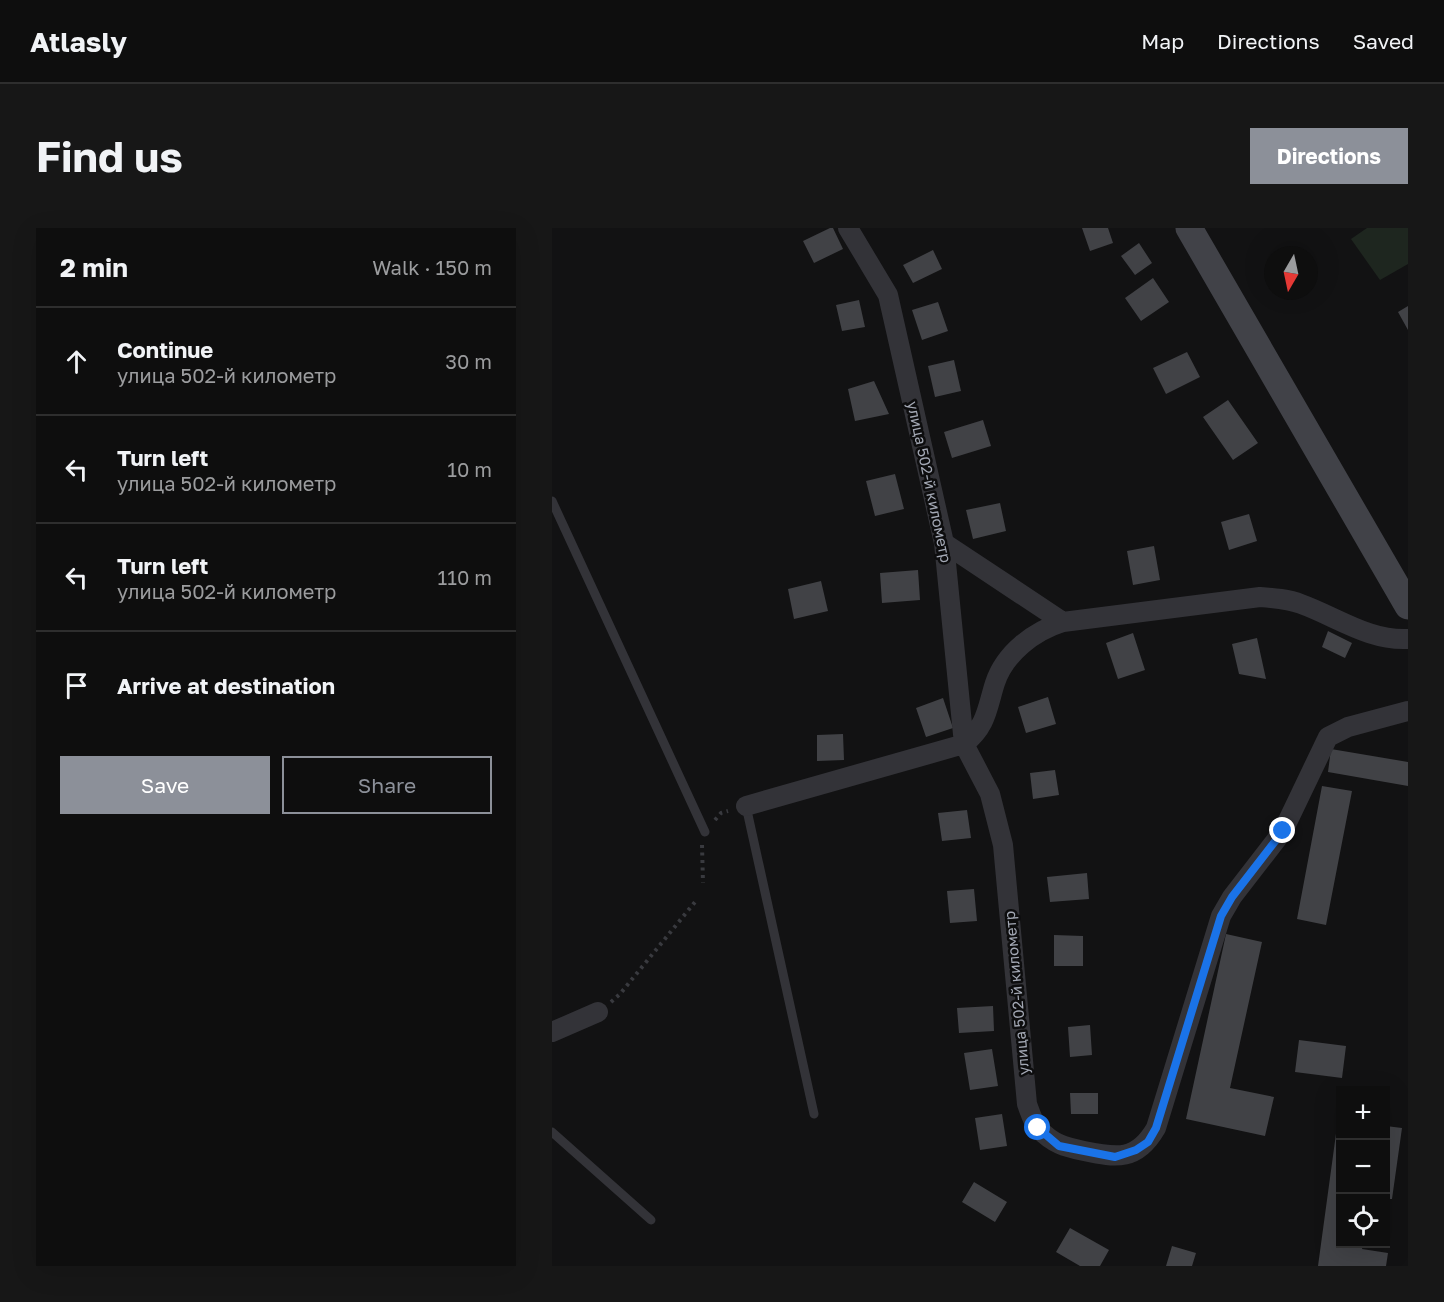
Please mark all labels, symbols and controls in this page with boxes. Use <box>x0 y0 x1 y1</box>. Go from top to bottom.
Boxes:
text: Atlasly <box>30 25 127 58</box>
text: Map <box>1141 28 1184 54</box>
text: Directions <box>1217 28 1320 54</box>
text: Saved <box>1353 28 1414 54</box>
button: Directions <box>1250 128 1408 184</box>
text: Find us <box>36 131 183 181</box>
north arrow <box>1264 246 1318 300</box>
text: 2 min <box>60 252 128 283</box>
text: Walk · 150 m <box>372 255 492 279</box>
text: Continue <box>117 336 213 363</box>
icon: ahead <box>60 345 93 378</box>
text: 30 m <box>445 349 492 373</box>
text: улица 502-й километр <box>117 363 336 387</box>
street label: улица 502-й километр <box>904 399 956 564</box>
text: Turn left <box>117 444 208 471</box>
icon: left <box>60 453 93 486</box>
text: 10 m <box>447 457 492 481</box>
text: улица 502-й километр <box>117 471 336 495</box>
text: Turn left <box>117 552 208 579</box>
icon: left <box>60 561 93 594</box>
text: 110 m <box>438 565 492 589</box>
text: улица 502-й километр <box>117 579 336 603</box>
icon: arrive <box>60 669 93 702</box>
text: Arrive at destination <box>117 672 335 699</box>
button: Save <box>60 756 270 814</box>
button: Share <box>282 756 492 814</box>
route end <box>1269 817 1295 843</box>
street label: улица 502-й километр <box>1000 910 1032 1076</box>
map controls <box>1336 1086 1390 1248</box>
button: + <box>1336 1086 1390 1140</box>
route start <box>1024 1114 1050 1140</box>
button: − <box>1336 1140 1390 1194</box>
button: locate <box>1336 1194 1390 1248</box>

